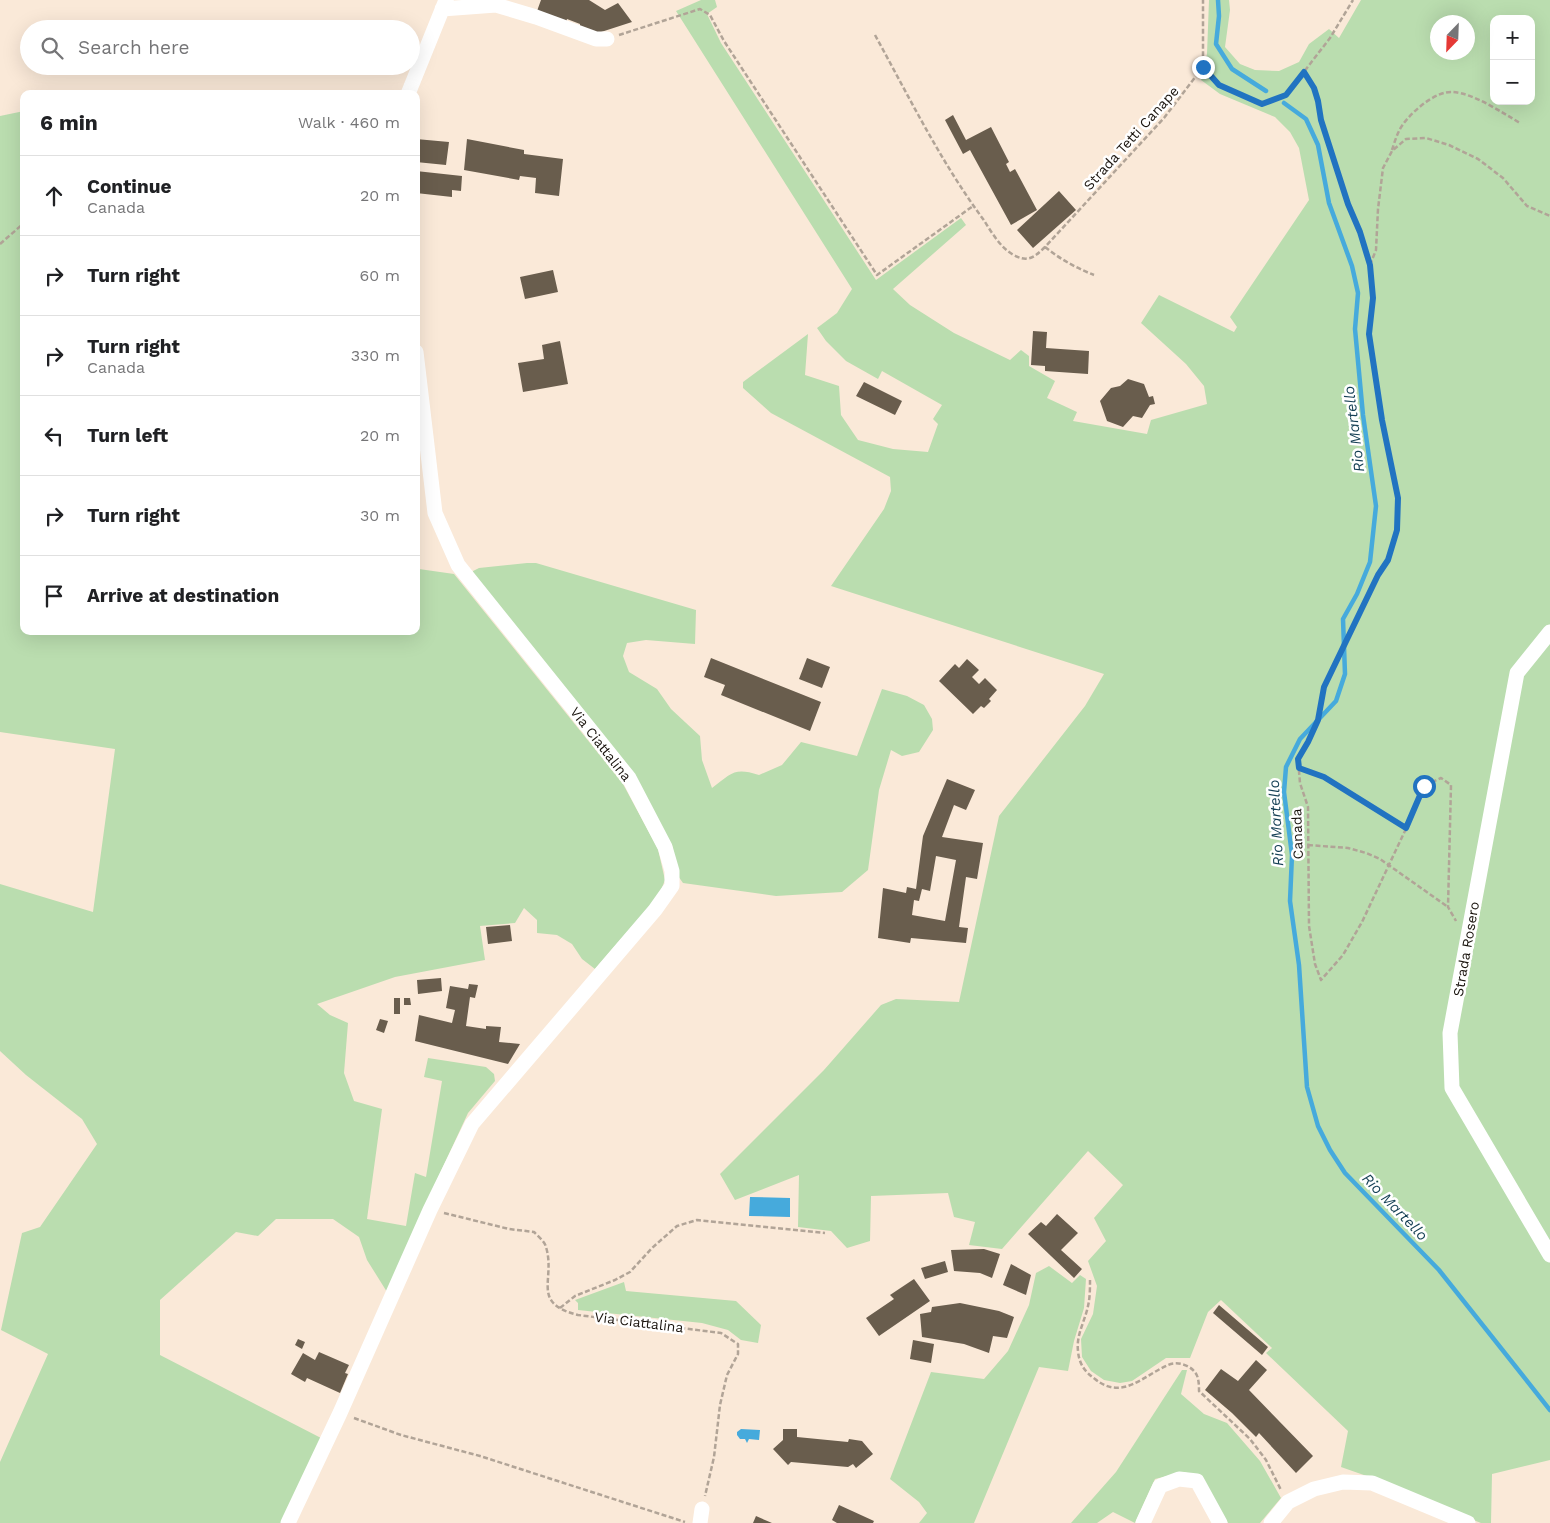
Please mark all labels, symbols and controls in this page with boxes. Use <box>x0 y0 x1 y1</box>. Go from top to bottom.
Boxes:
north arrow <box>1430 15 1475 60</box>
map controls <box>1490 15 1535 105</box>
button: + <box>1490 15 1535 60</box>
search box <box>20 20 420 75</box>
icon: search <box>38 34 66 62</box>
text: Search here <box>78 36 189 59</box>
route end <box>1192 56 1215 79</box>
button: − <box>1490 60 1535 105</box>
street label: Strada Tetti Canape <box>1080 83 1182 193</box>
text: 6 min <box>40 110 98 135</box>
text: Walk · 460 m <box>298 113 400 132</box>
text: Continue <box>87 175 171 198</box>
icon: ahead <box>40 182 68 210</box>
text: 20 m <box>360 186 400 205</box>
text: Canada <box>87 198 145 217</box>
icon: right <box>40 262 68 290</box>
text: Turn right <box>87 264 180 287</box>
text: 60 m <box>360 266 400 285</box>
text: Turn right <box>87 335 180 358</box>
icon: right <box>40 342 68 370</box>
text: 330 m <box>351 346 400 365</box>
text: Canada <box>87 358 145 377</box>
water label: Rio Martello <box>1340 385 1368 473</box>
icon: left <box>40 422 68 450</box>
text: Turn left <box>87 424 168 447</box>
text: 20 m <box>360 426 400 445</box>
icon: right <box>40 502 68 530</box>
text: Turn right <box>87 504 180 527</box>
text: 30 m <box>360 506 400 525</box>
icon: arrive <box>40 582 68 610</box>
text: Arrive at destination <box>87 584 279 607</box>
street label: Via Ciattalina <box>567 704 635 784</box>
route start <box>1413 775 1436 798</box>
water label: Rio Martello <box>1265 779 1287 867</box>
street label: Canada <box>1288 808 1306 860</box>
street label: Strada Rosero <box>1450 900 1482 998</box>
water label: Rio Martello <box>1358 1170 1432 1245</box>
street label: Via Ciattalina <box>594 1309 684 1335</box>

